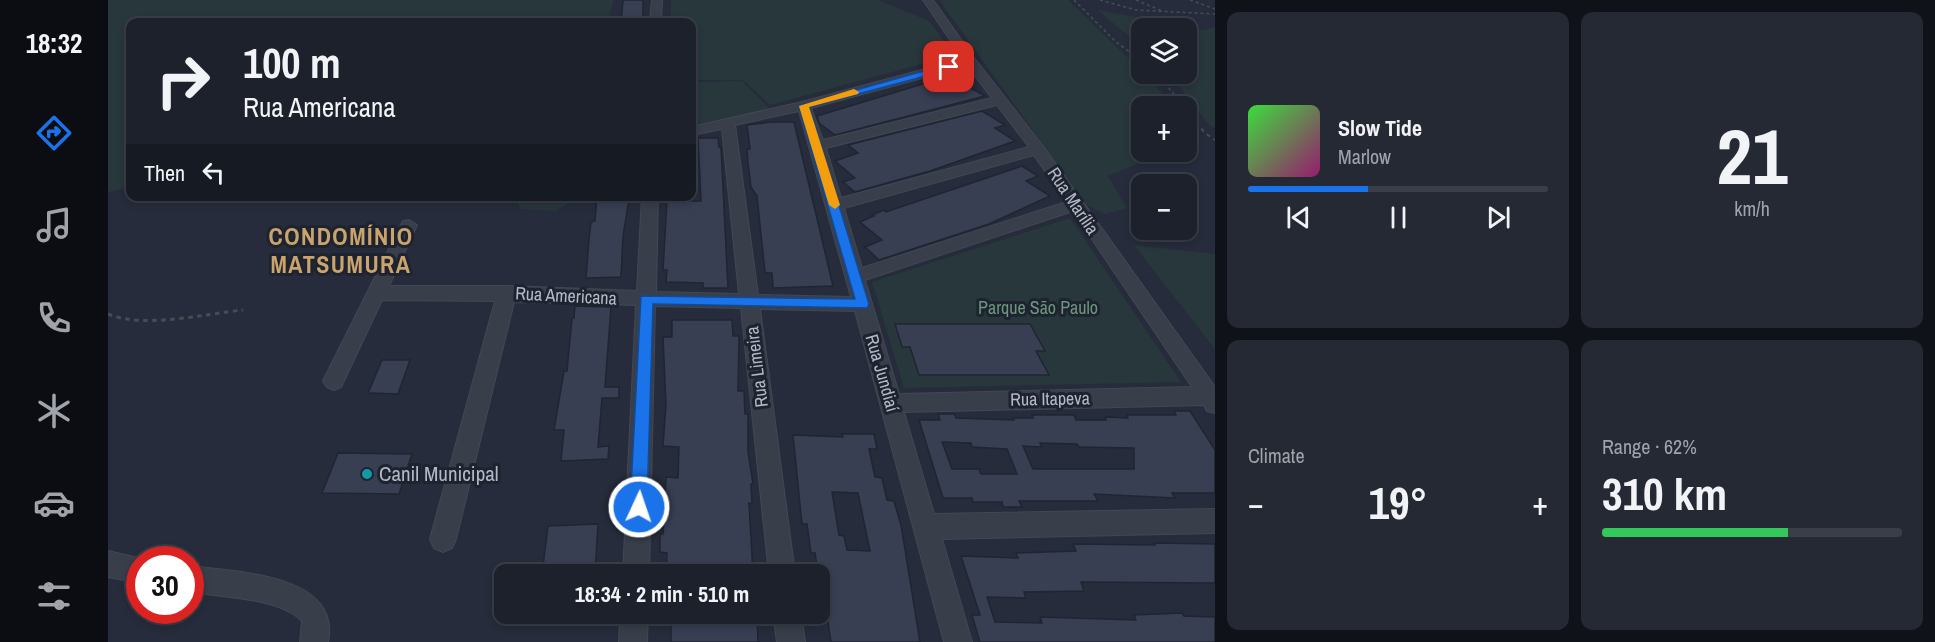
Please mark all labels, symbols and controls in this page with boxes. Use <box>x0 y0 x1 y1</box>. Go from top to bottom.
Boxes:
map controls <box>1131 18 1197 240</box>
button: layers <box>1131 18 1197 84</box>
text: 18:32 <box>26 25 82 61</box>
text: 100 m <box>243 35 341 91</box>
pin <box>923 41 974 92</box>
icon: right <box>144 42 222 120</box>
icon: arrive <box>932 50 965 83</box>
text: Rua Americana <box>243 89 396 125</box>
button: + <box>1131 96 1197 162</box>
text: 21 <box>1716 103 1788 208</box>
icon: directions <box>33 112 75 154</box>
text: Slow Tide <box>1338 113 1422 143</box>
text: Marlow <box>1338 143 1391 170</box>
icon: left <box>197 156 230 189</box>
text: Then <box>144 158 185 188</box>
street label: Rua Marília <box>1042 162 1105 239</box>
button: − <box>1131 174 1197 240</box>
text: km/h <box>1734 195 1770 222</box>
icon: previous <box>1282 201 1315 234</box>
icon: pause <box>1382 201 1415 234</box>
icon: next <box>1482 201 1515 234</box>
icon: music <box>33 204 75 246</box>
district label: CONDOMÍNIO MATSUMURA <box>268 220 414 280</box>
street label: Rua Americana <box>515 280 617 311</box>
park label: Parque São Paulo <box>978 295 1098 320</box>
icon: phone <box>33 297 75 339</box>
street label: Rua Limeira <box>739 325 774 409</box>
street label: Rua Jundiaí <box>859 331 906 415</box>
street label: Rua Itapeva <box>1010 385 1090 412</box>
icon: climate <box>33 390 75 432</box>
text: Range · 62% <box>1602 433 1697 460</box>
text: Climate <box>1248 442 1305 469</box>
place label: Canil Municipal <box>379 459 499 488</box>
text: 310 km <box>1602 463 1727 524</box>
marker: Canil Municipal <box>360 467 374 481</box>
text: 19° <box>1368 472 1428 533</box>
position arrow <box>607 475 671 539</box>
text: − <box>1248 481 1264 525</box>
text: + <box>1532 481 1548 525</box>
icon: car <box>33 482 75 524</box>
speed limit sign: 30 <box>126 546 204 624</box>
icon: filters <box>33 575 75 617</box>
text: 18:34 · 2 min · 510 m <box>575 579 749 609</box>

